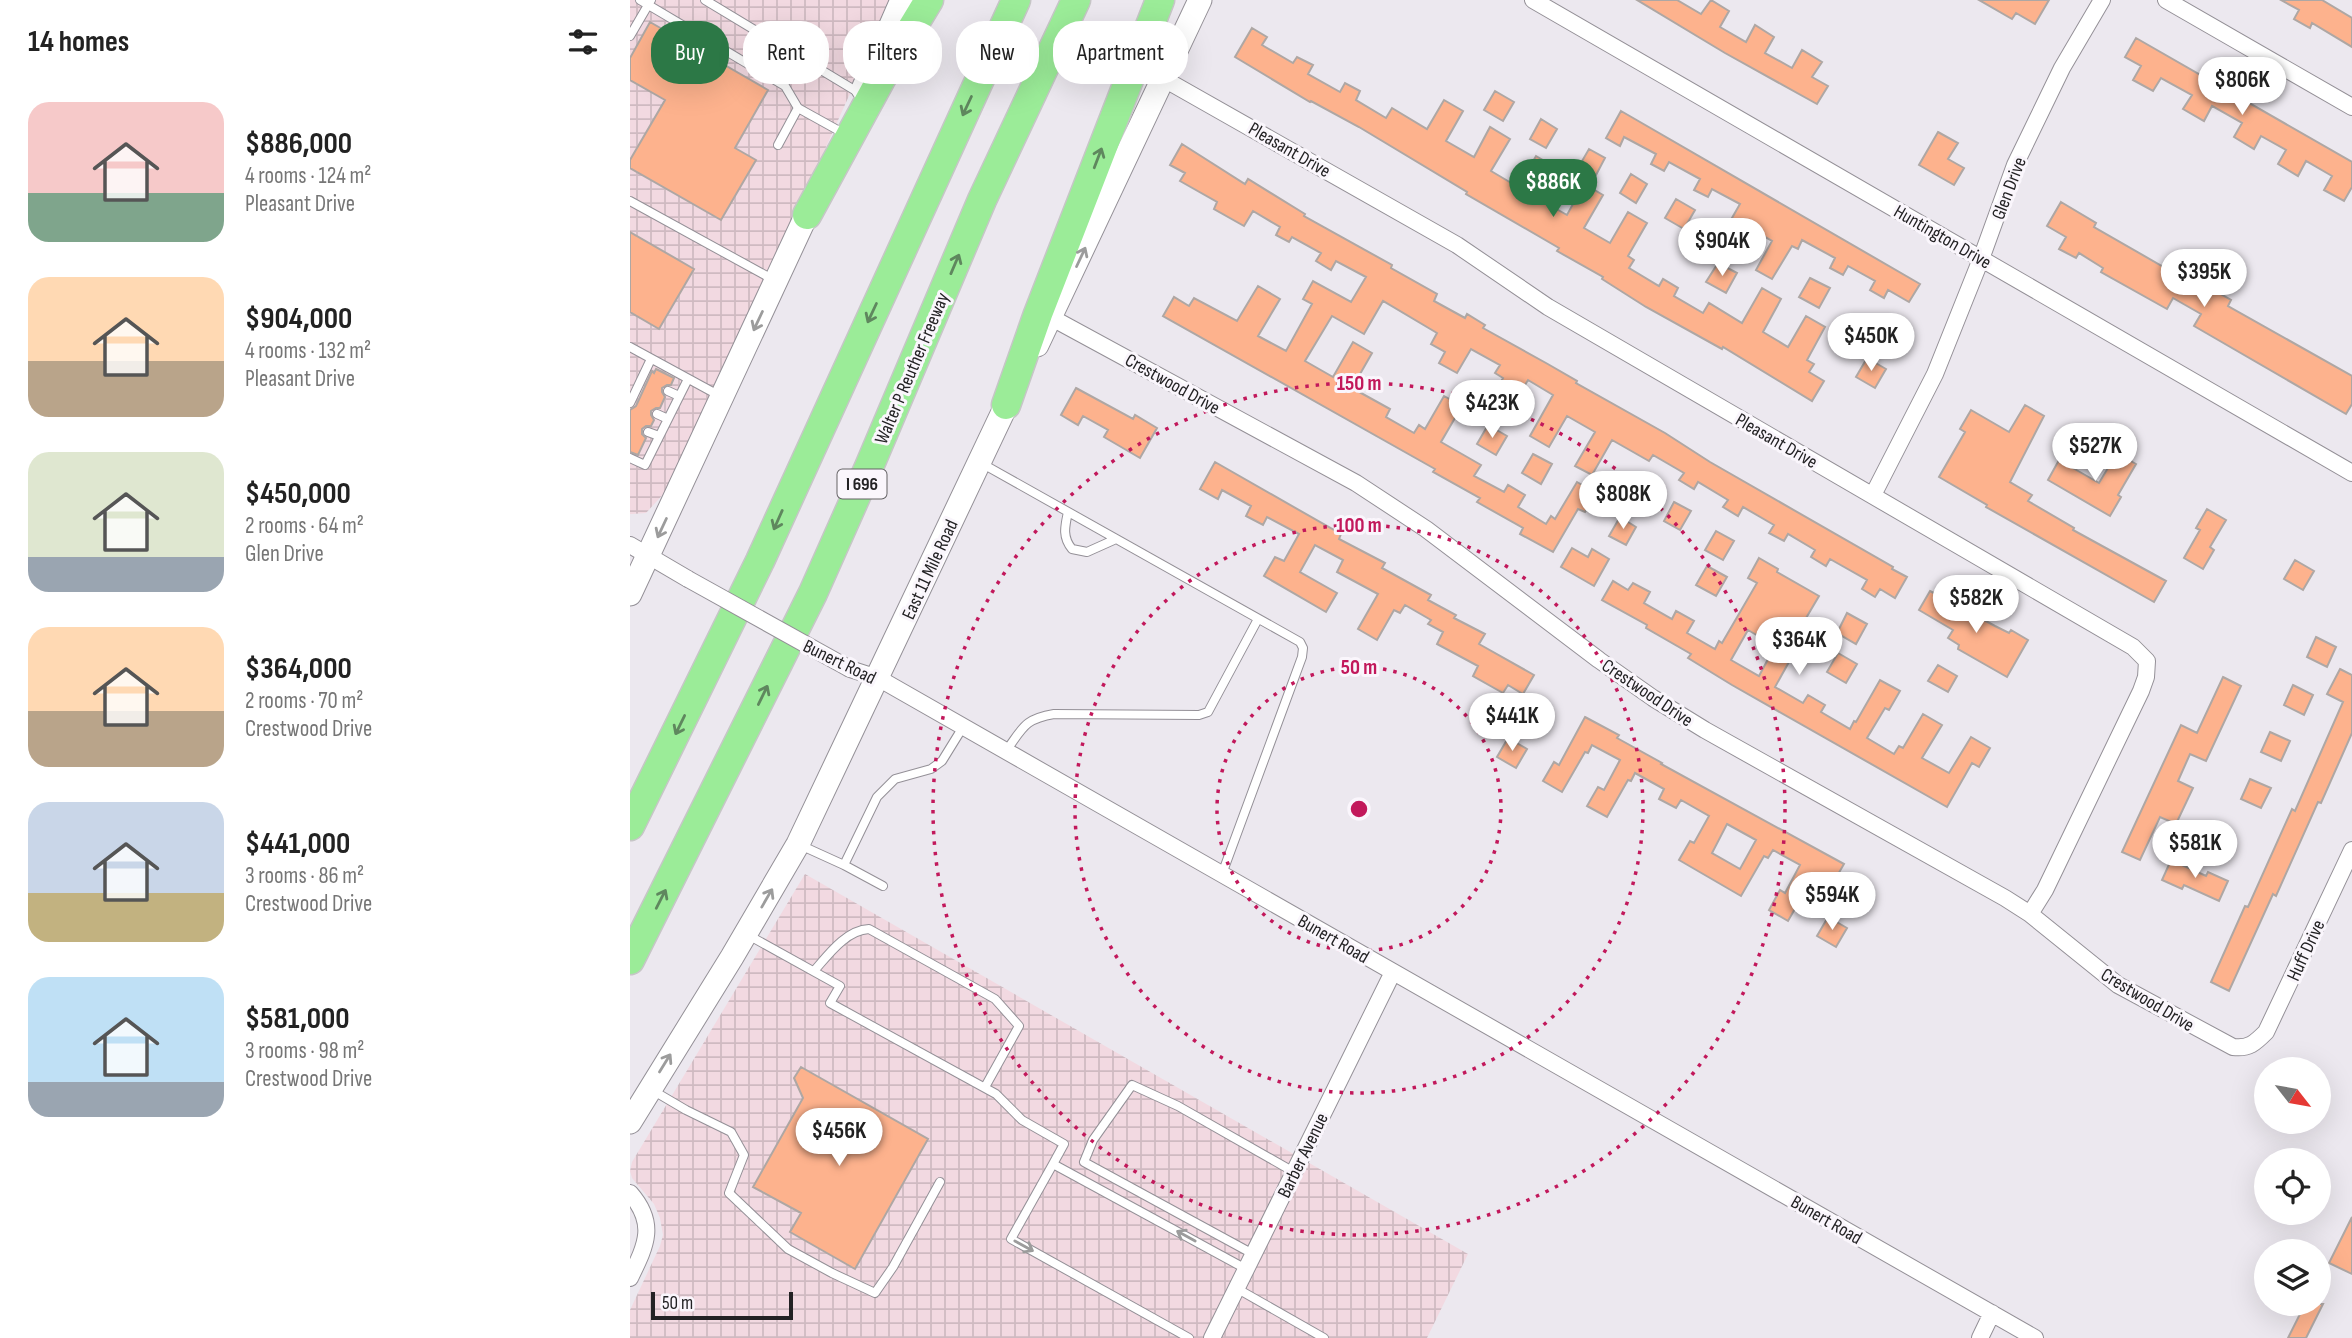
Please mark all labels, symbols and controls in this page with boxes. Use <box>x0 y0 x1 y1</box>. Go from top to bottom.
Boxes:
chip: Buy <box>651 21 729 84</box>
chip: Rent <box>743 21 829 84</box>
chip: Filters <box>843 21 942 84</box>
chip: New <box>956 21 1039 84</box>
chip: Apartment <box>1053 21 1188 84</box>
icon: filters <box>564 23 602 61</box>
text: 14 homes <box>28 24 129 60</box>
pin: $806K <box>2193 58 2291 117</box>
text: $806K <box>2214 66 2270 94</box>
one-way arrow <box>960 95 973 117</box>
street label: Pleasant Drive <box>1244 118 1334 183</box>
text: $886,000 <box>245 126 352 162</box>
icon: home <box>84 130 168 214</box>
one-way arrow <box>1093 147 1106 169</box>
street label: Glen Drive <box>1987 154 2032 223</box>
pin: $886K <box>1504 160 1602 219</box>
text: 4 rooms · 124 m² <box>245 162 371 190</box>
text: $886K <box>1525 168 1581 196</box>
text: Pleasant Drive <box>245 190 355 218</box>
street label: Huntington Drive <box>1889 200 1995 274</box>
pin: $904K <box>1673 218 1771 278</box>
text: $904K <box>1694 227 1750 255</box>
one-way arrow <box>1074 247 1088 268</box>
pin: $395K <box>2155 250 2253 309</box>
one-way arrow <box>950 254 963 275</box>
text: $395K <box>2177 258 2231 286</box>
street label: Walter P Reuther Freeway <box>870 289 955 448</box>
text: $904,000 <box>245 301 352 337</box>
one-way arrow <box>865 302 878 323</box>
icon: home <box>84 305 168 389</box>
one-way arrow <box>751 310 764 331</box>
pin: $450K <box>1822 314 1920 373</box>
text: $450K <box>1844 322 1898 350</box>
text: 4 rooms · 132 m² <box>245 337 371 365</box>
street label: Crestwood Drive <box>1121 349 1224 420</box>
text: Pleasant Drive <box>245 365 355 393</box>
text: 150 m <box>1337 371 1381 396</box>
pin: $423K <box>1443 380 1541 440</box>
text: $423K <box>1465 389 1519 417</box>
street label: Pleasant Drive <box>1731 409 1821 474</box>
pin: $527K <box>2046 424 2144 483</box>
text: $527K <box>2068 432 2122 460</box>
road number: I 696 <box>838 470 886 498</box>
pin: $808K <box>1574 472 1672 531</box>
text: $450,000 <box>245 476 351 512</box>
icon: home <box>84 480 168 564</box>
text: $808K <box>1595 480 1651 508</box>
one-way arrow <box>771 509 784 530</box>
text: 2 rooms · 64 m² <box>245 512 364 540</box>
text: 100 m <box>1336 513 1382 538</box>
street label: East 11 Mile Road <box>897 516 963 623</box>
one-way arrow <box>655 517 668 538</box>
text: Glen Drive <box>245 540 324 568</box>
pin: $582K <box>1927 576 2025 635</box>
text: $582K <box>1949 584 2003 612</box>
pin: $364K <box>1750 618 1848 677</box>
text: $364K <box>1771 626 1827 654</box>
street label: Bunert Road <box>799 635 880 690</box>
text: $364,000 <box>245 651 352 687</box>
street label: Crestwood Drive <box>1597 654 1697 732</box>
icon: home <box>84 655 168 739</box>
text: 50 m <box>1341 655 1377 680</box>
one-way arrow <box>756 685 770 706</box>
text: 2 rooms · 70 m² <box>245 687 363 715</box>
pin: $441K <box>1463 694 1561 753</box>
text: $441K <box>1485 702 1539 730</box>
one-way arrow <box>672 714 686 735</box>
text: Crestwood Drive <box>245 715 372 743</box>
centre of rings <box>1347 797 1371 821</box>
pin: $581K <box>2146 820 2244 880</box>
text: $441,000 <box>245 826 350 862</box>
text: $581K <box>2168 829 2222 857</box>
icon: home <box>84 830 168 914</box>
text: 3 rooms · 86 m² <box>245 862 364 890</box>
pin: $594K <box>1783 872 1881 932</box>
text: $594K <box>1805 881 1859 909</box>
one-way arrow <box>760 888 774 908</box>
one-way arrow <box>654 889 668 909</box>
text: Crestwood Drive <box>245 890 372 918</box>
street label: Bunert Road <box>1294 910 1373 969</box>
street label: Huff Drive <box>2282 916 2330 985</box>
street label: Crestwood Drive <box>2096 963 2198 1037</box>
text: $581,000 <box>245 1001 350 1037</box>
icon: home <box>84 1005 168 1089</box>
text: 3 rooms · 98 m² <box>245 1037 364 1065</box>
one-way arrow <box>659 1054 673 1074</box>
north arrow <box>2254 1057 2331 1134</box>
map controls <box>2254 1057 2331 1316</box>
text: Crestwood Drive <box>245 1065 372 1093</box>
pin: $456K <box>790 1108 888 1168</box>
street label: Barber Avenue <box>1273 1109 1334 1202</box>
text: $456K <box>812 1117 866 1145</box>
button: locate <box>2254 1148 2331 1225</box>
street label: Bunert Road <box>1787 1191 1866 1250</box>
one-way arrow <box>1176 1229 1197 1242</box>
one-way arrow <box>1014 1239 1034 1253</box>
button: layers <box>2254 1239 2331 1316</box>
scale bar <box>651 1289 793 1321</box>
text: 50 m <box>662 1292 693 1315</box>

